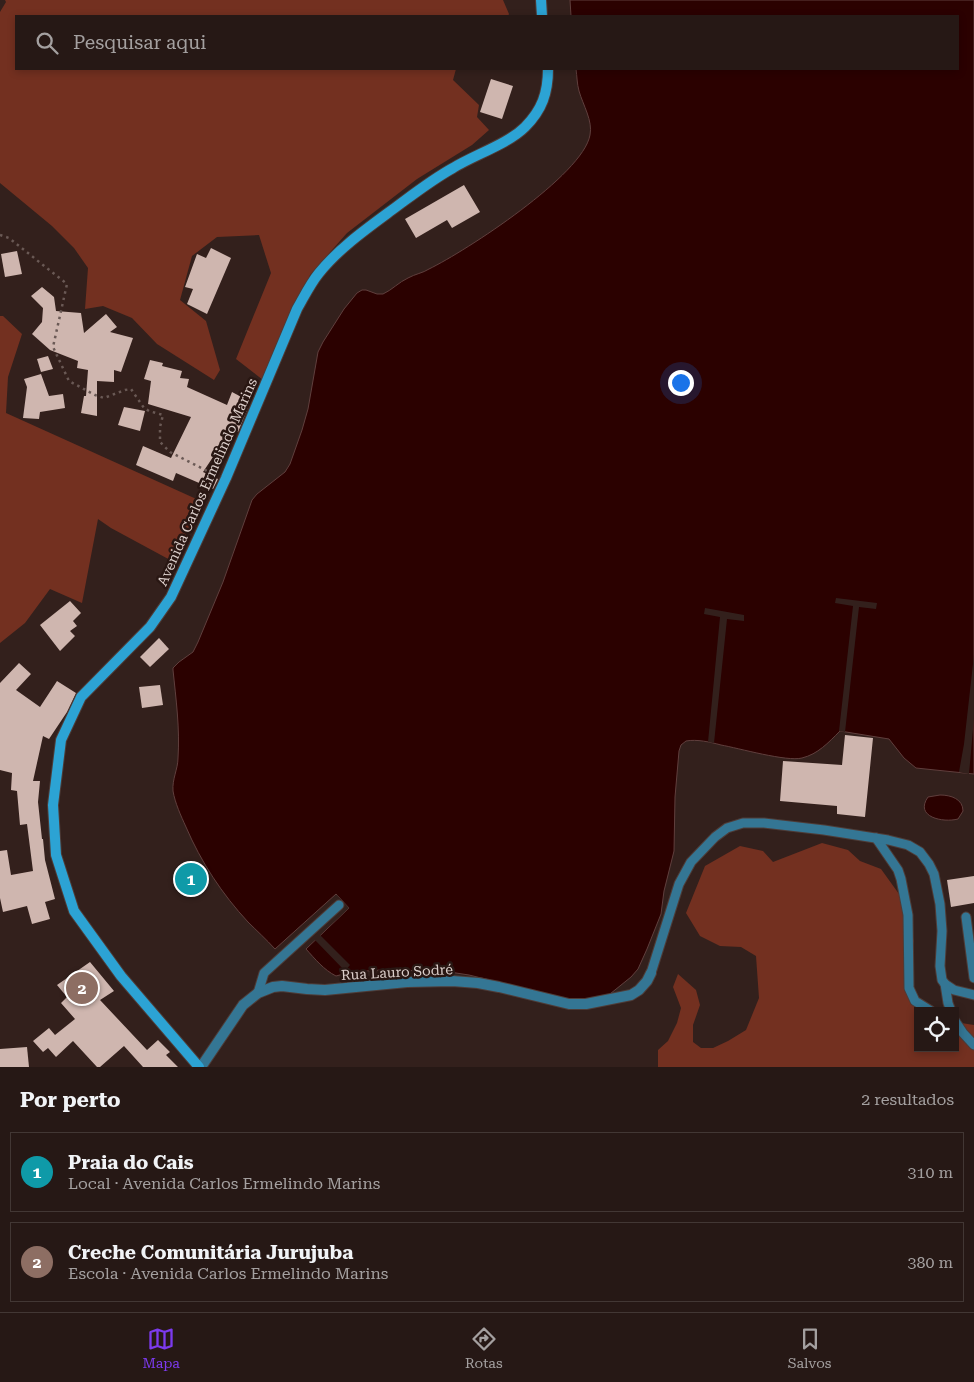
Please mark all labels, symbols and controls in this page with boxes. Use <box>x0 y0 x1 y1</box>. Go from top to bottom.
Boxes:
search box <box>15 15 959 70</box>
icon: search <box>33 29 61 57</box>
text: Pesquisar aqui <box>73 31 206 54</box>
your location <box>668 370 694 396</box>
street label: Avenida Carlos Ermelindo Marins <box>154 375 260 588</box>
pin: 1 <box>175 860 207 898</box>
street label: Rua Lauro Sodré <box>341 961 454 983</box>
pin: 2 <box>66 969 98 1007</box>
map controls <box>914 1007 959 1052</box>
button: locate <box>914 1007 959 1052</box>
text: Por perto <box>20 1088 121 1112</box>
text: 2 resultados <box>861 1090 954 1109</box>
text: Praia do Cais <box>68 1151 194 1174</box>
text: 1 <box>33 1163 41 1182</box>
text: 310 m <box>907 1163 953 1182</box>
text: Local · Avenida Carlos Ermelindo Marins <box>68 1174 380 1193</box>
text: Creche Comunitária Jurujuba <box>68 1241 353 1264</box>
text: 2 <box>33 1253 41 1272</box>
text: 380 m <box>907 1253 953 1272</box>
text: Escola · Avenida Carlos Ermelindo Marins <box>68 1264 388 1283</box>
tab: Mapa <box>143 1325 180 1371</box>
tab: Rotas <box>465 1325 503 1371</box>
tab: Salvos <box>788 1325 831 1371</box>

